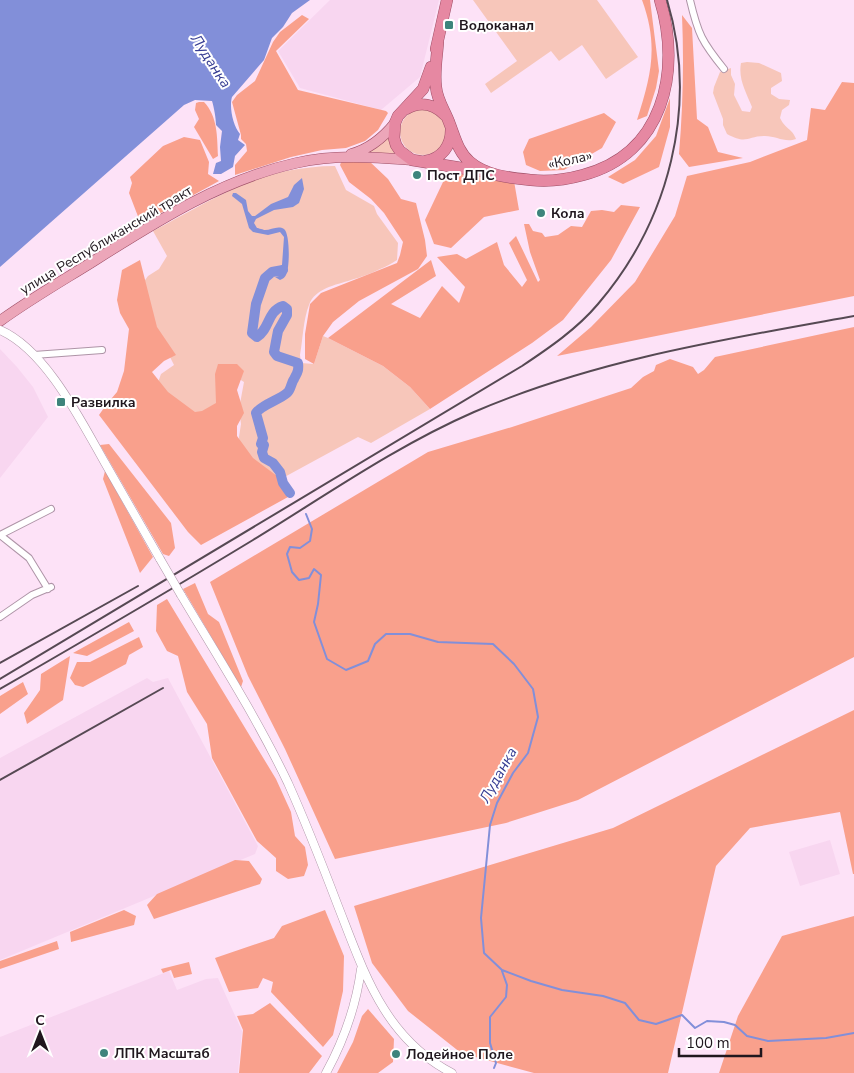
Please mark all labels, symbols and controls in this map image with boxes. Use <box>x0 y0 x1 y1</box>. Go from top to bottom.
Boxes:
place label: Водоканал <box>459 16 534 35</box>
marker: Водоканал <box>443 19 455 31</box>
water label: Луданка <box>186 29 236 92</box>
street label: «Кола» <box>546 146 594 174</box>
place label: Пост ДПС <box>427 166 495 185</box>
marker: Пост ДПС <box>411 169 423 181</box>
street label: улица Республиканский тракт <box>16 181 196 299</box>
place label: Кола <box>551 204 585 223</box>
marker: Кола <box>535 207 547 219</box>
place label: Развилка <box>71 393 136 412</box>
marker: Развилка <box>55 396 67 408</box>
water label: Луданка <box>474 744 521 807</box>
north arrow <box>15 1008 65 1058</box>
text: С <box>35 1011 45 1030</box>
scale bar <box>679 1026 762 1058</box>
text: 100 m <box>686 1033 730 1053</box>
place label: ЛПК Масштаб <box>114 1044 210 1063</box>
place label: Лодейное Поле <box>406 1045 513 1064</box>
marker: ЛПК Масштаб <box>98 1047 110 1059</box>
marker: Лодейное Поле <box>390 1048 402 1060</box>

